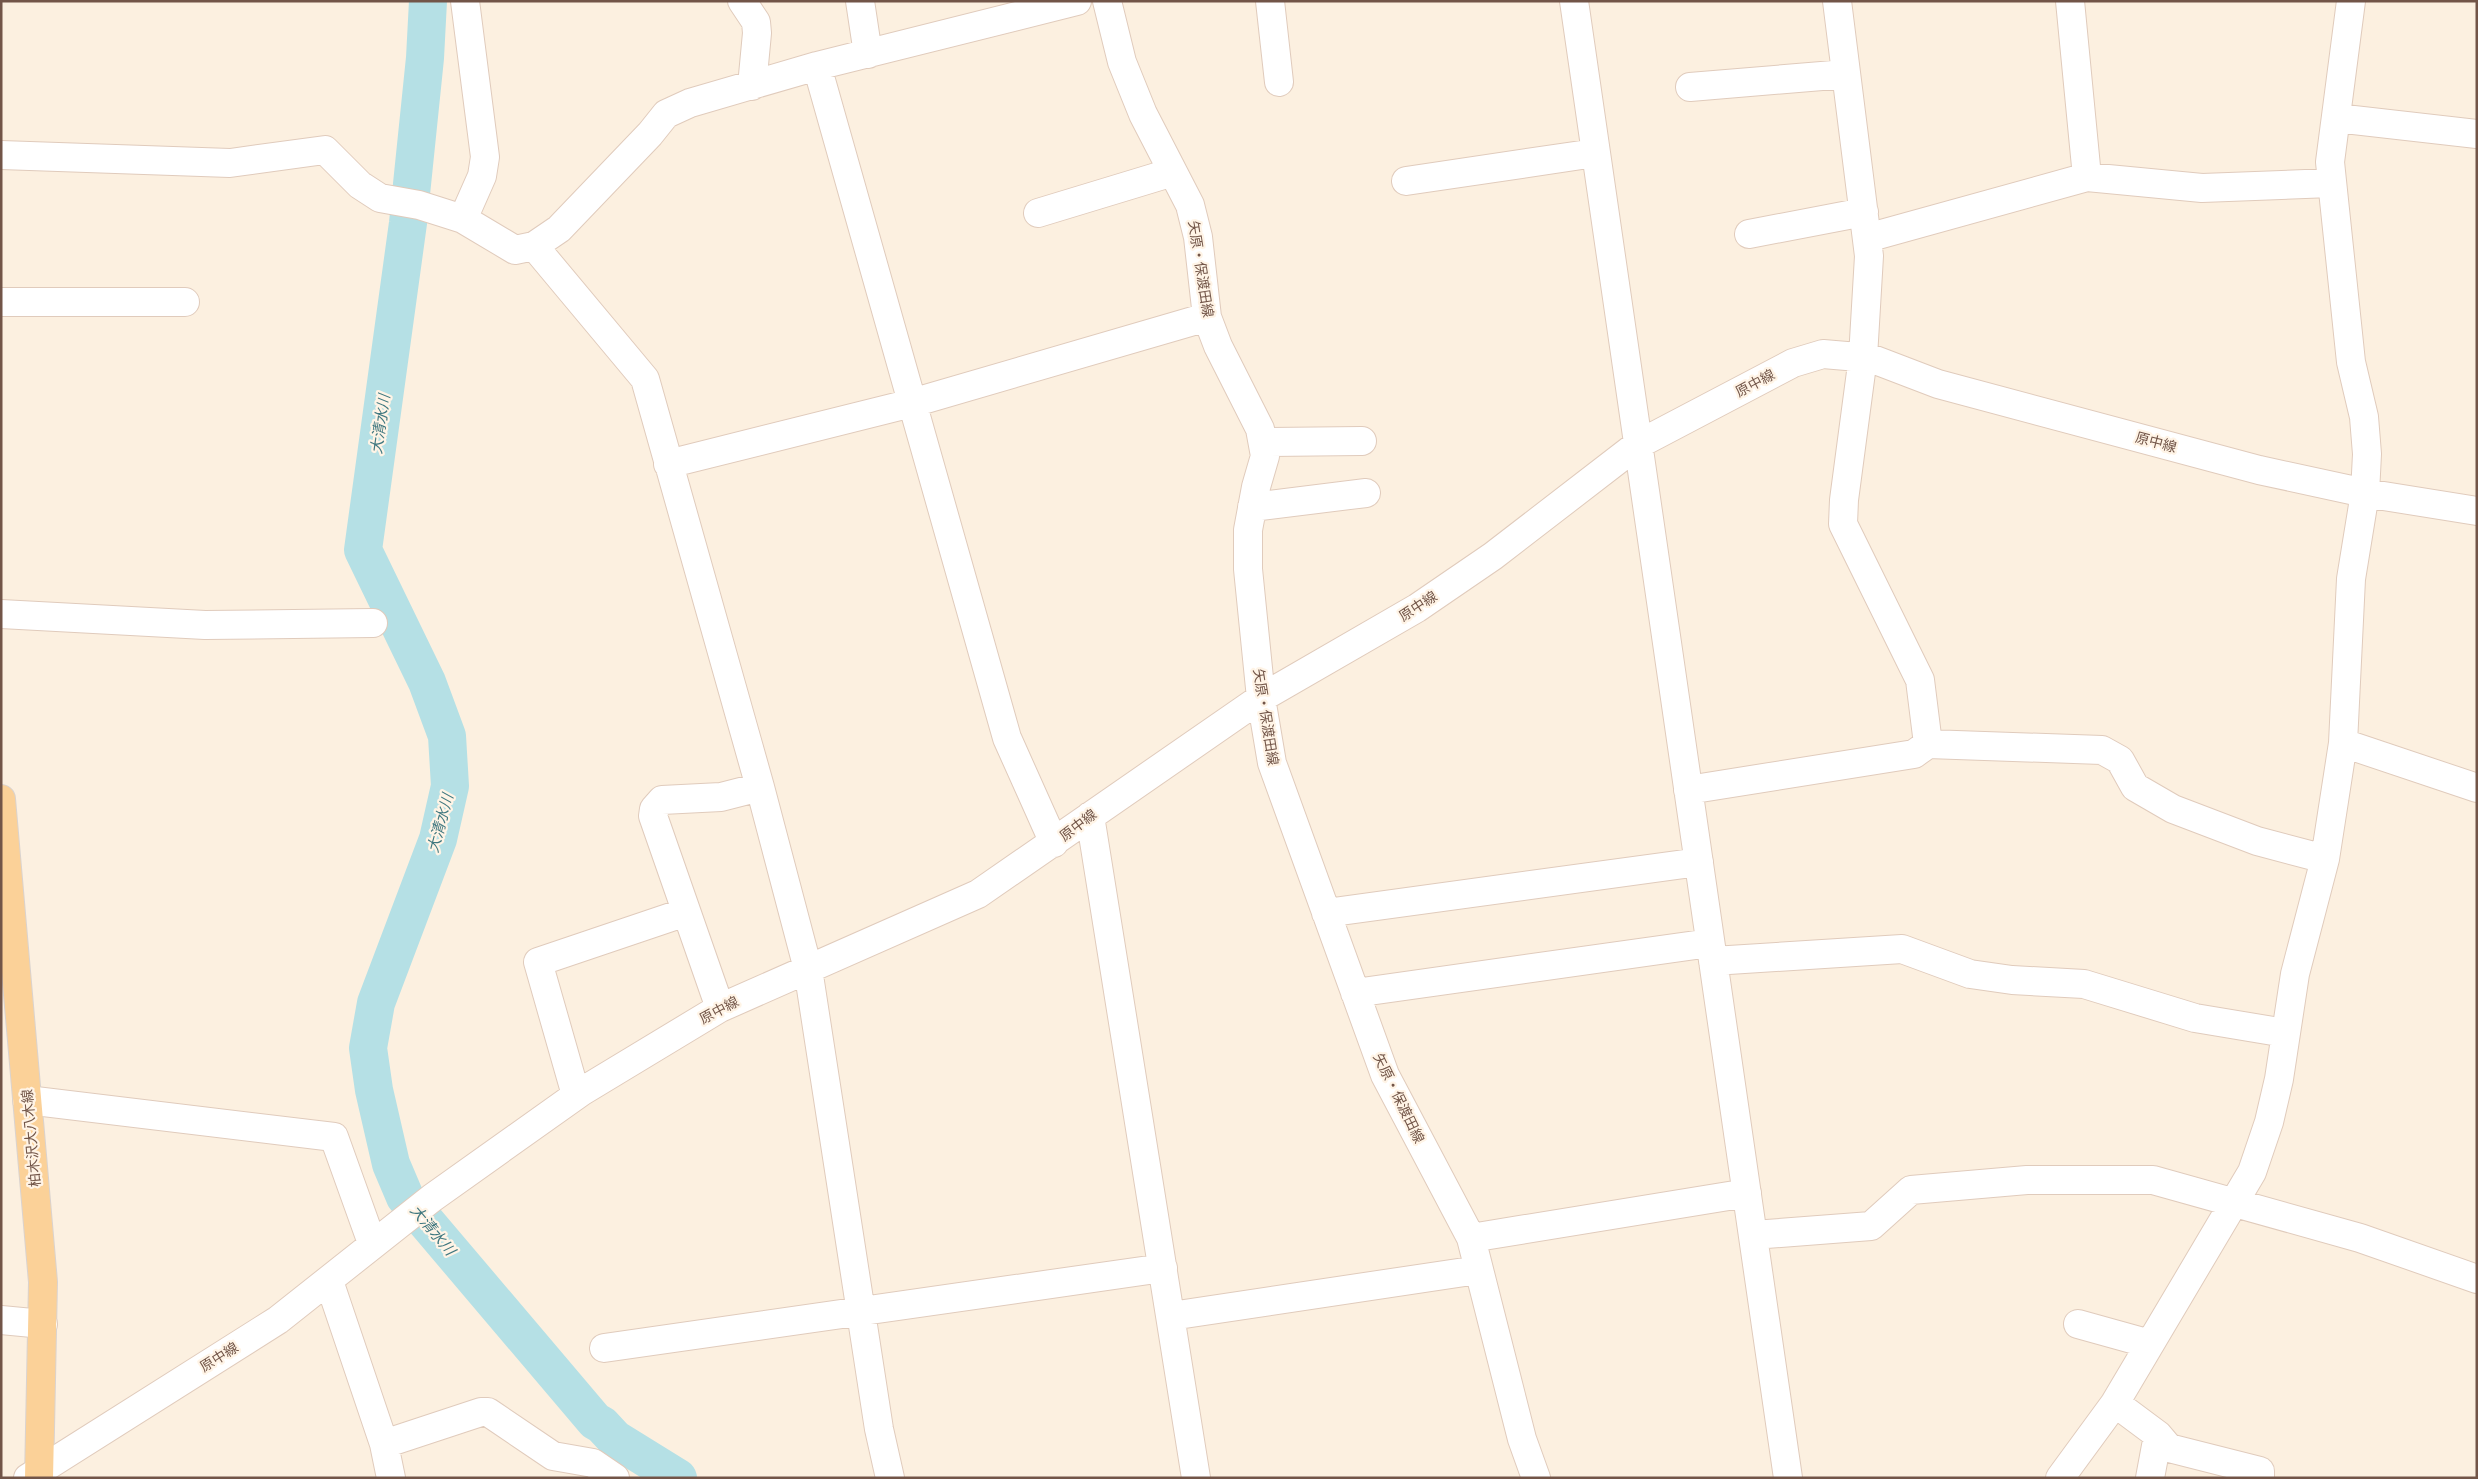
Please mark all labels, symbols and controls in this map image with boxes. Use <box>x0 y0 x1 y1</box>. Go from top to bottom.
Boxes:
street label: 矢原・保渡田線 <box>1185 219 1217 319</box>
street label: 原中線 <box>1733 366 1777 400</box>
water label: 大清水川 <box>367 391 393 455</box>
street label: 原中線 <box>2134 429 2178 455</box>
street label: 原中線 <box>1396 588 1440 624</box>
street label: 矢原・保渡田線 <box>1250 667 1282 767</box>
water label: 大清水川 <box>424 790 456 854</box>
street label: 原中線 <box>1056 806 1100 844</box>
street label: 原中線 <box>697 993 741 1027</box>
street label: 矢原・保渡田線 <box>1370 1050 1428 1146</box>
street label: 柏木沢大八木線 <box>19 1088 43 1188</box>
water label: 大清水川 <box>407 1202 460 1260</box>
street label: 原中線 <box>197 1339 241 1375</box>

